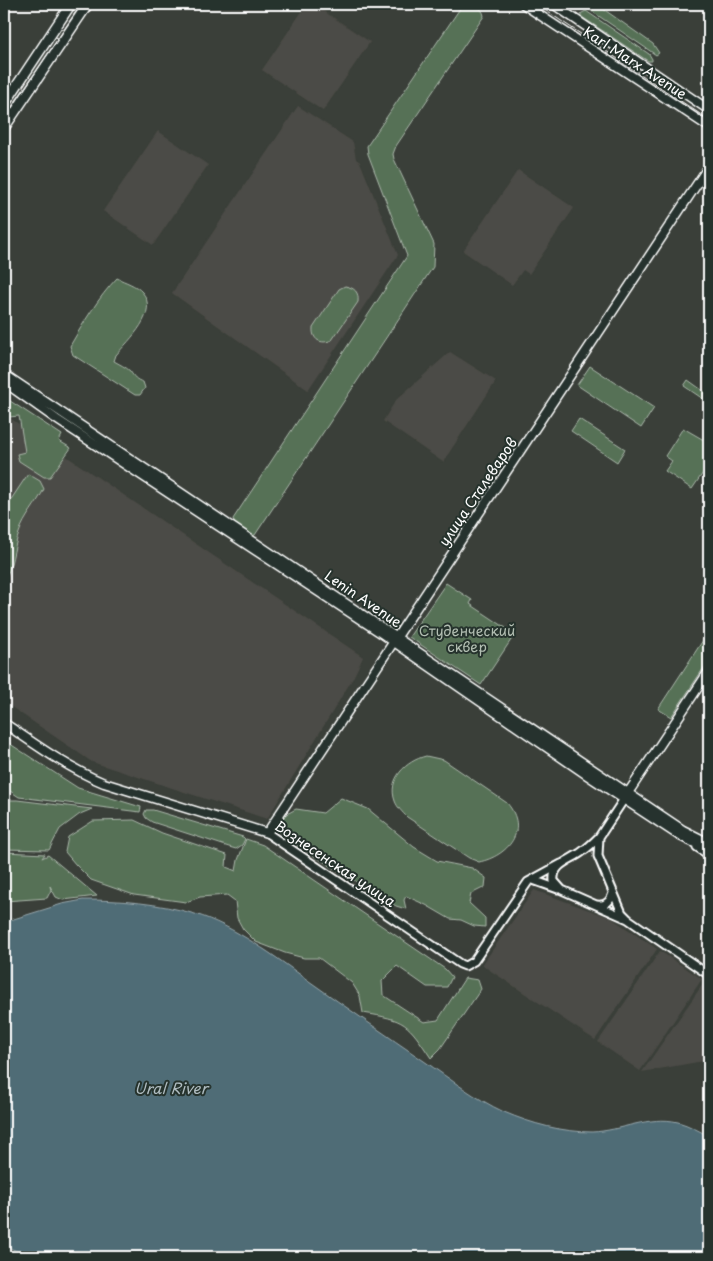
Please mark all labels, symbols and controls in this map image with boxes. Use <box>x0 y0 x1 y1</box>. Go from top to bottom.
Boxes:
street label: Karl Marx Avenue <box>579 21 692 104</box>
street label: улица Сталеваров <box>433 433 522 550</box>
street label: Lenin Avenue <box>321 565 406 632</box>
park label: Студенческий сквер <box>419 620 515 657</box>
street label: Вознесенская улица <box>271 815 400 912</box>
water label: Ural River <box>134 1076 210 1099</box>

